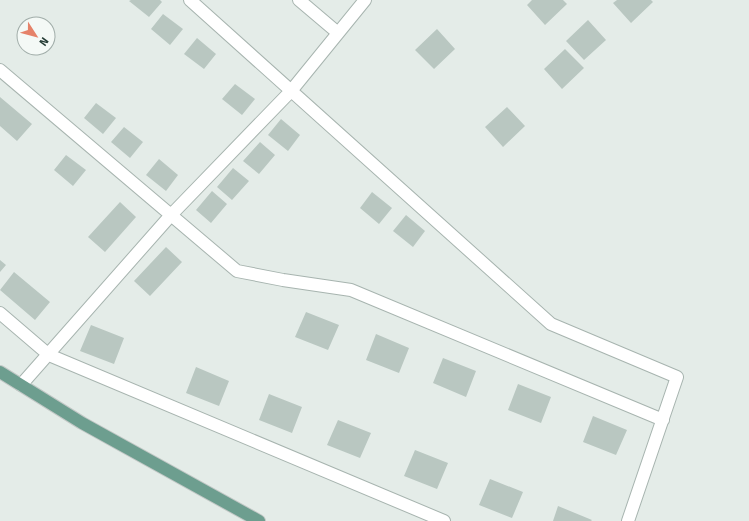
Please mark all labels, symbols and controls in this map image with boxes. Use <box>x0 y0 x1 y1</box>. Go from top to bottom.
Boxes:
north arrow <box>16 16 56 56</box>
text: N <box>36 35 51 48</box>

